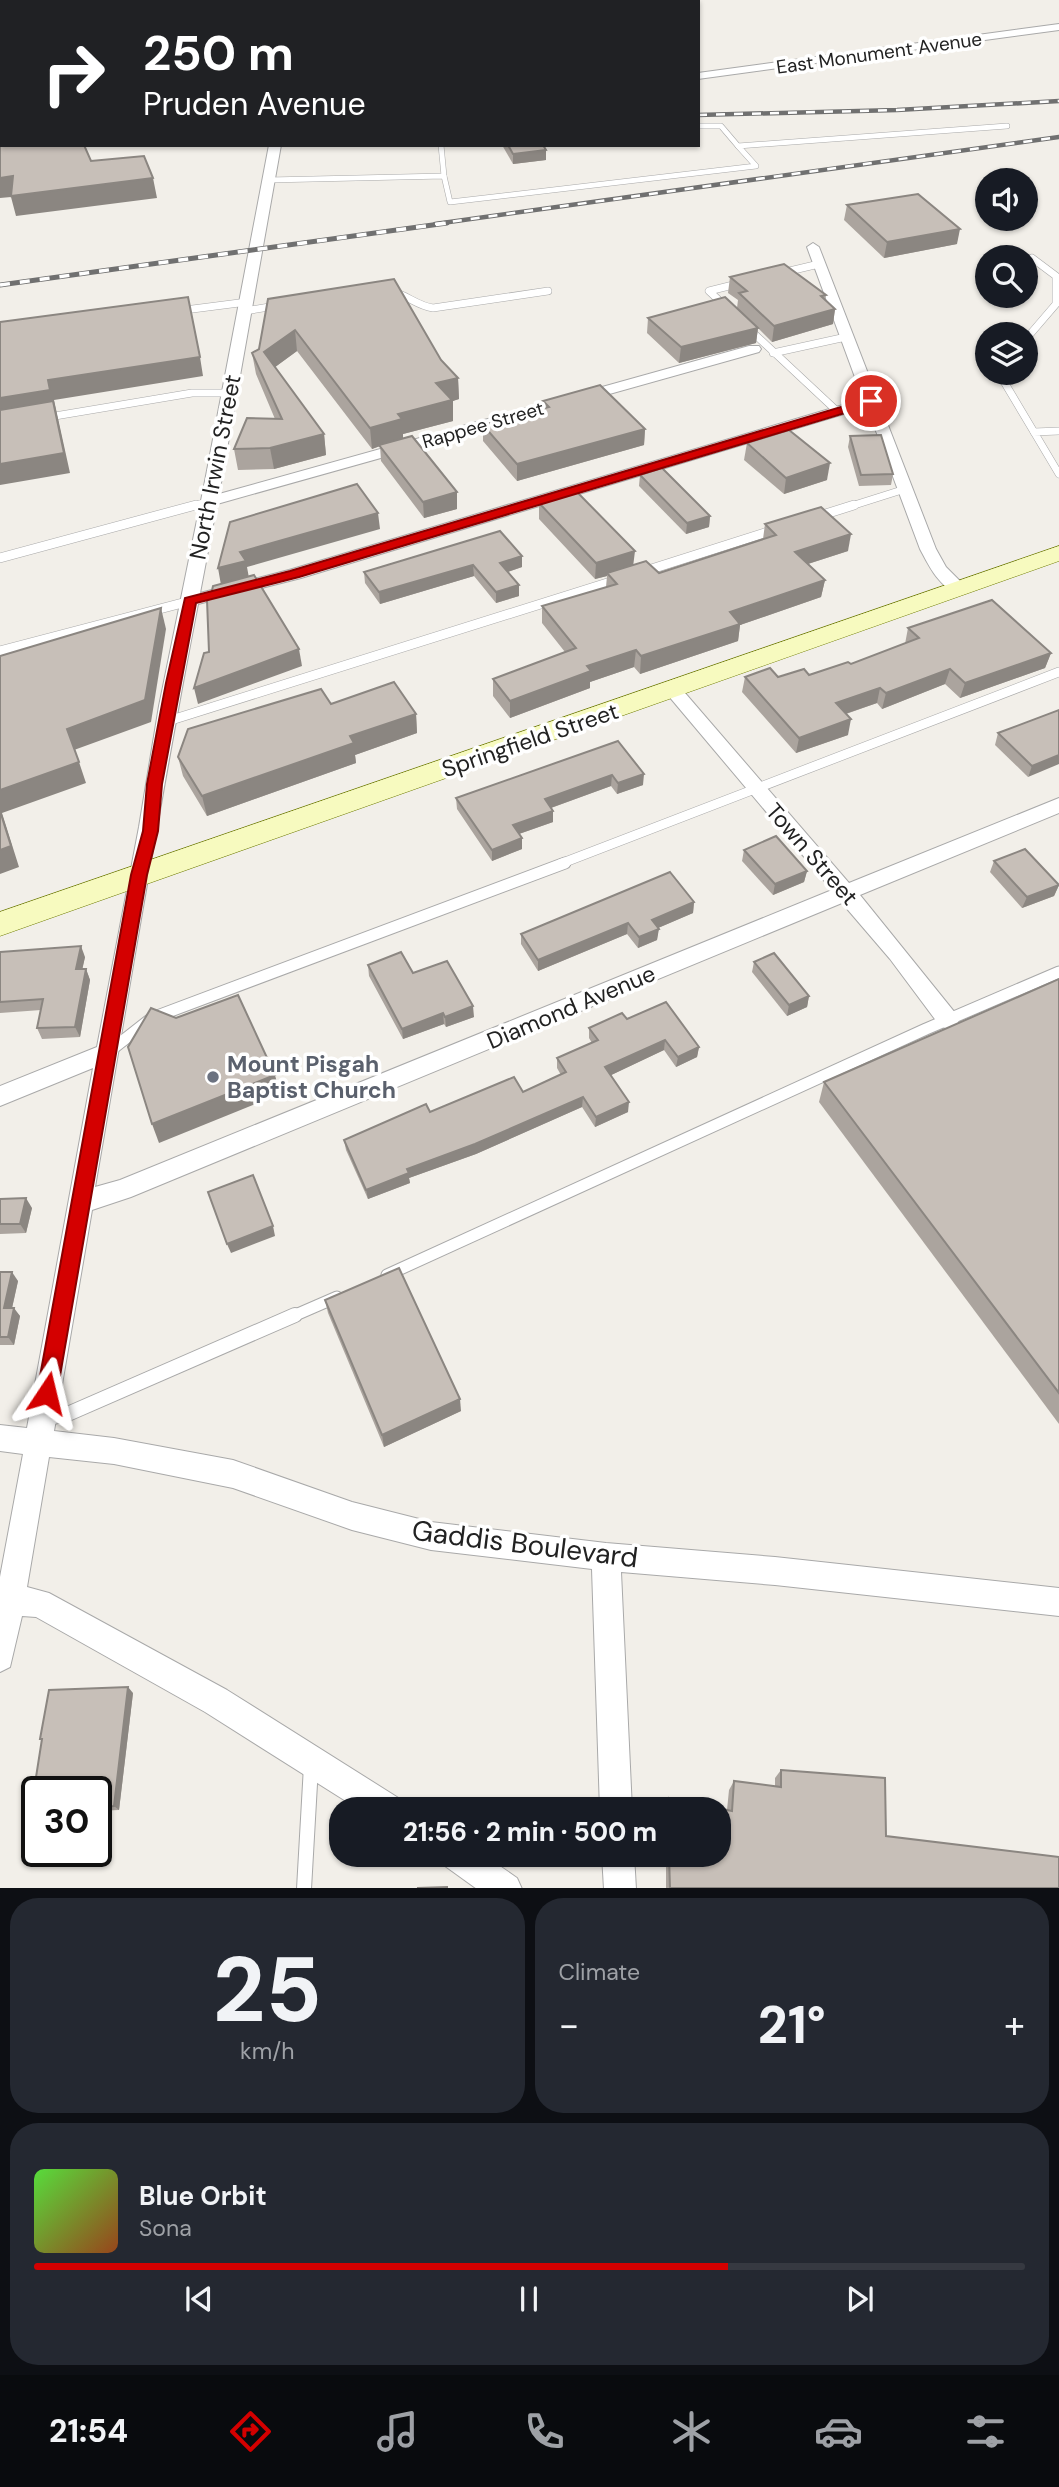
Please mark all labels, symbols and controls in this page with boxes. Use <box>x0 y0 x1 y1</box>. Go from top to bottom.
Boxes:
text: 250 m <box>143 21 294 85</box>
street label: East Monument Avenue <box>775 26 983 80</box>
icon: right <box>28 28 119 119</box>
text: Pruden Avenue <box>143 83 366 125</box>
map controls <box>975 168 1038 385</box>
button: sound <box>975 168 1038 231</box>
button: search <box>975 245 1038 308</box>
button: layers <box>975 322 1038 385</box>
pin <box>841 371 901 431</box>
street label: North Irwin Street <box>182 372 248 562</box>
icon: arrive <box>852 382 890 420</box>
street label: Rappee Street <box>419 396 547 454</box>
street label: Springfield Street <box>438 696 622 784</box>
street label: Town Street <box>759 797 865 911</box>
street label: Diamond Avenue <box>482 958 660 1056</box>
place label: Mount Pisgah Baptist Church <box>227 1049 396 1105</box>
marker: Mount Pisgah Baptist Church <box>205 1069 221 1085</box>
position arrow <box>10 1356 84 1430</box>
street label: Gaddis Boulevard <box>410 1512 640 1576</box>
speed limit sign: 30 <box>21 1776 112 1867</box>
text: 21:56 · 2 min · 500 m <box>403 1815 657 1849</box>
text: 25 <box>213 1931 322 2049</box>
text: Climate <box>559 1957 640 1987</box>
text: 21° <box>758 1991 826 2059</box>
text: − <box>559 2000 579 2050</box>
text: + <box>1004 2000 1025 2050</box>
text: km/h <box>240 2036 294 2066</box>
text: Blue Orbit <box>139 2179 267 2213</box>
text: Sona <box>139 2213 192 2243</box>
icon: previous <box>180 2280 218 2318</box>
icon: pause <box>510 2280 548 2318</box>
icon: next <box>841 2280 879 2318</box>
icon: directions <box>226 2407 275 2456</box>
icon: music <box>373 2407 422 2456</box>
icon: phone <box>520 2407 569 2456</box>
icon: climate <box>667 2407 716 2456</box>
icon: car <box>814 2407 863 2456</box>
icon: filters <box>961 2407 1010 2456</box>
text: 21:54 <box>49 2410 128 2452</box>

